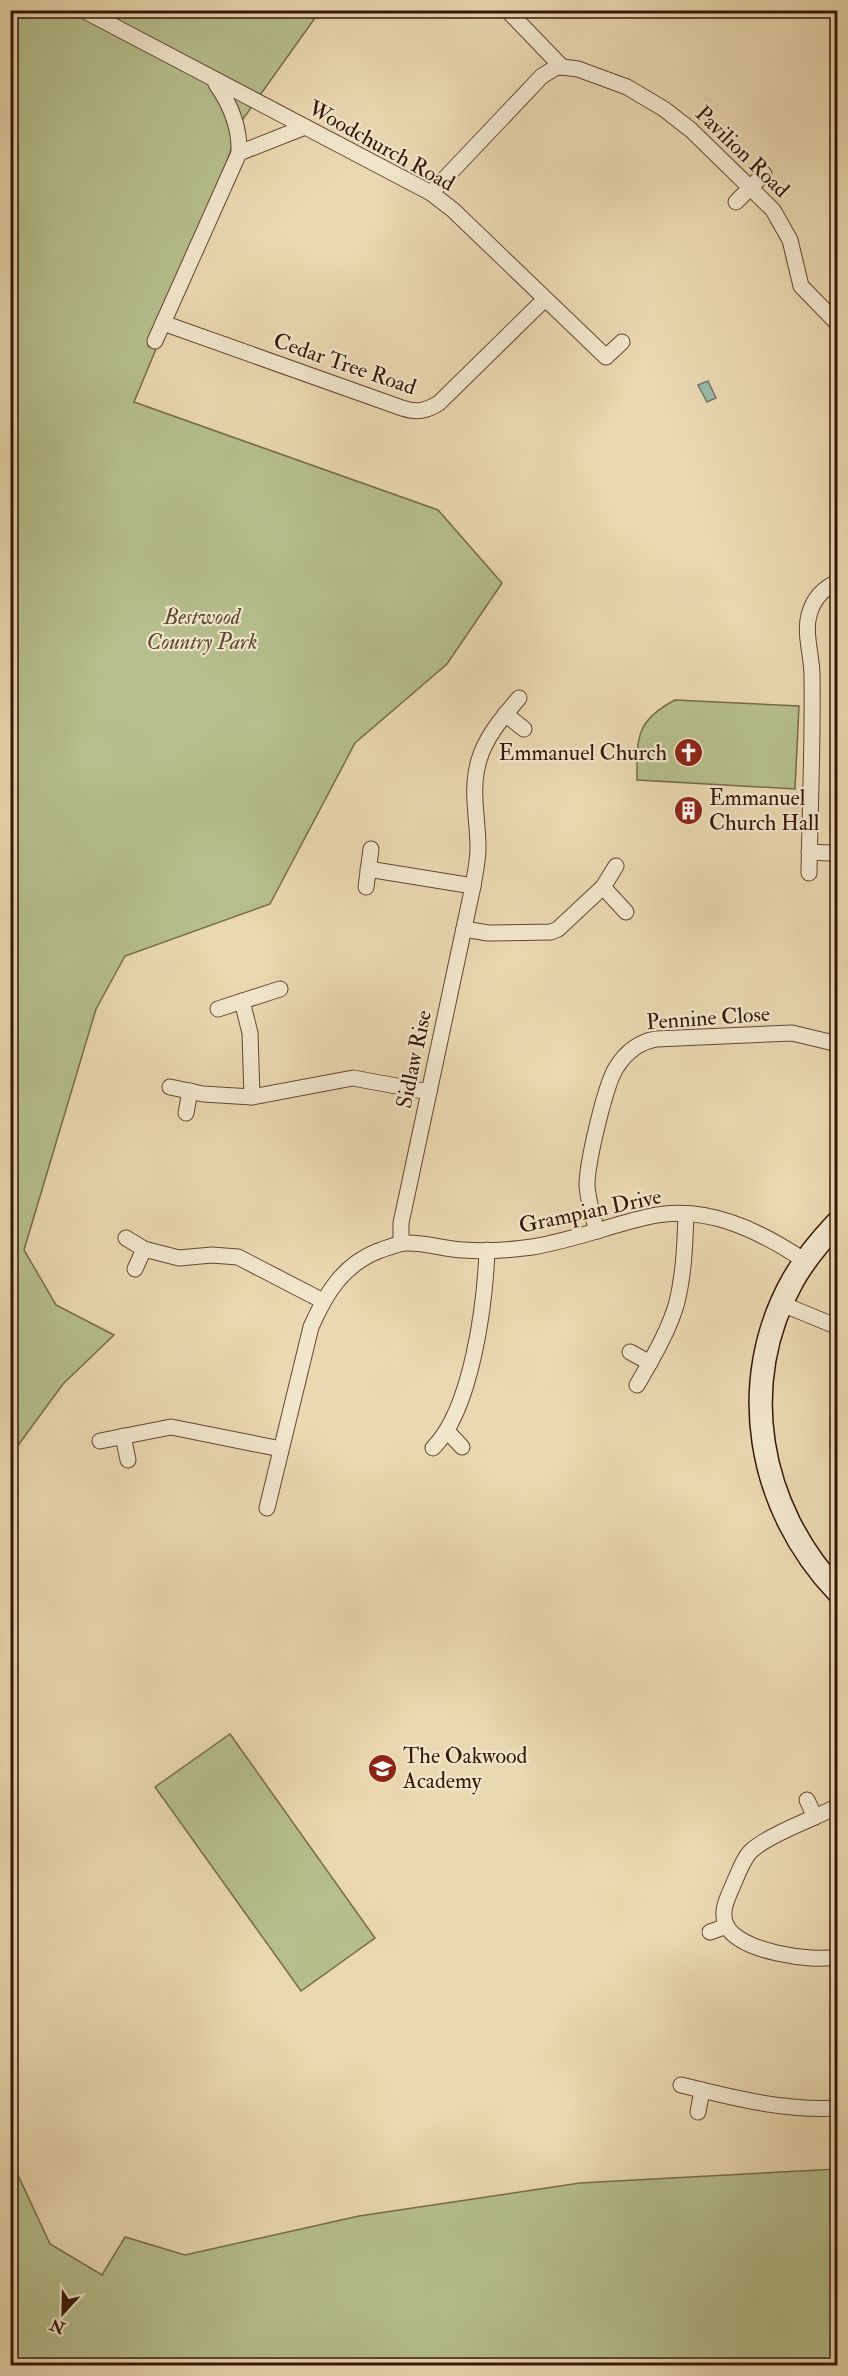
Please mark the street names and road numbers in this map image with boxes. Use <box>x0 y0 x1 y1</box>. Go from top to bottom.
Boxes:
street label: Woodchurch Road <box>302 94 460 198</box>
street label: Pavilion Road <box>689 100 795 204</box>
street label: Cedar Tree Road <box>270 326 420 402</box>
street label: Pennine Close <box>645 1000 771 1036</box>
street label: Sidlaw Rise <box>390 1008 438 1111</box>
street label: Grampian Drive <box>516 1182 664 1241</box>

